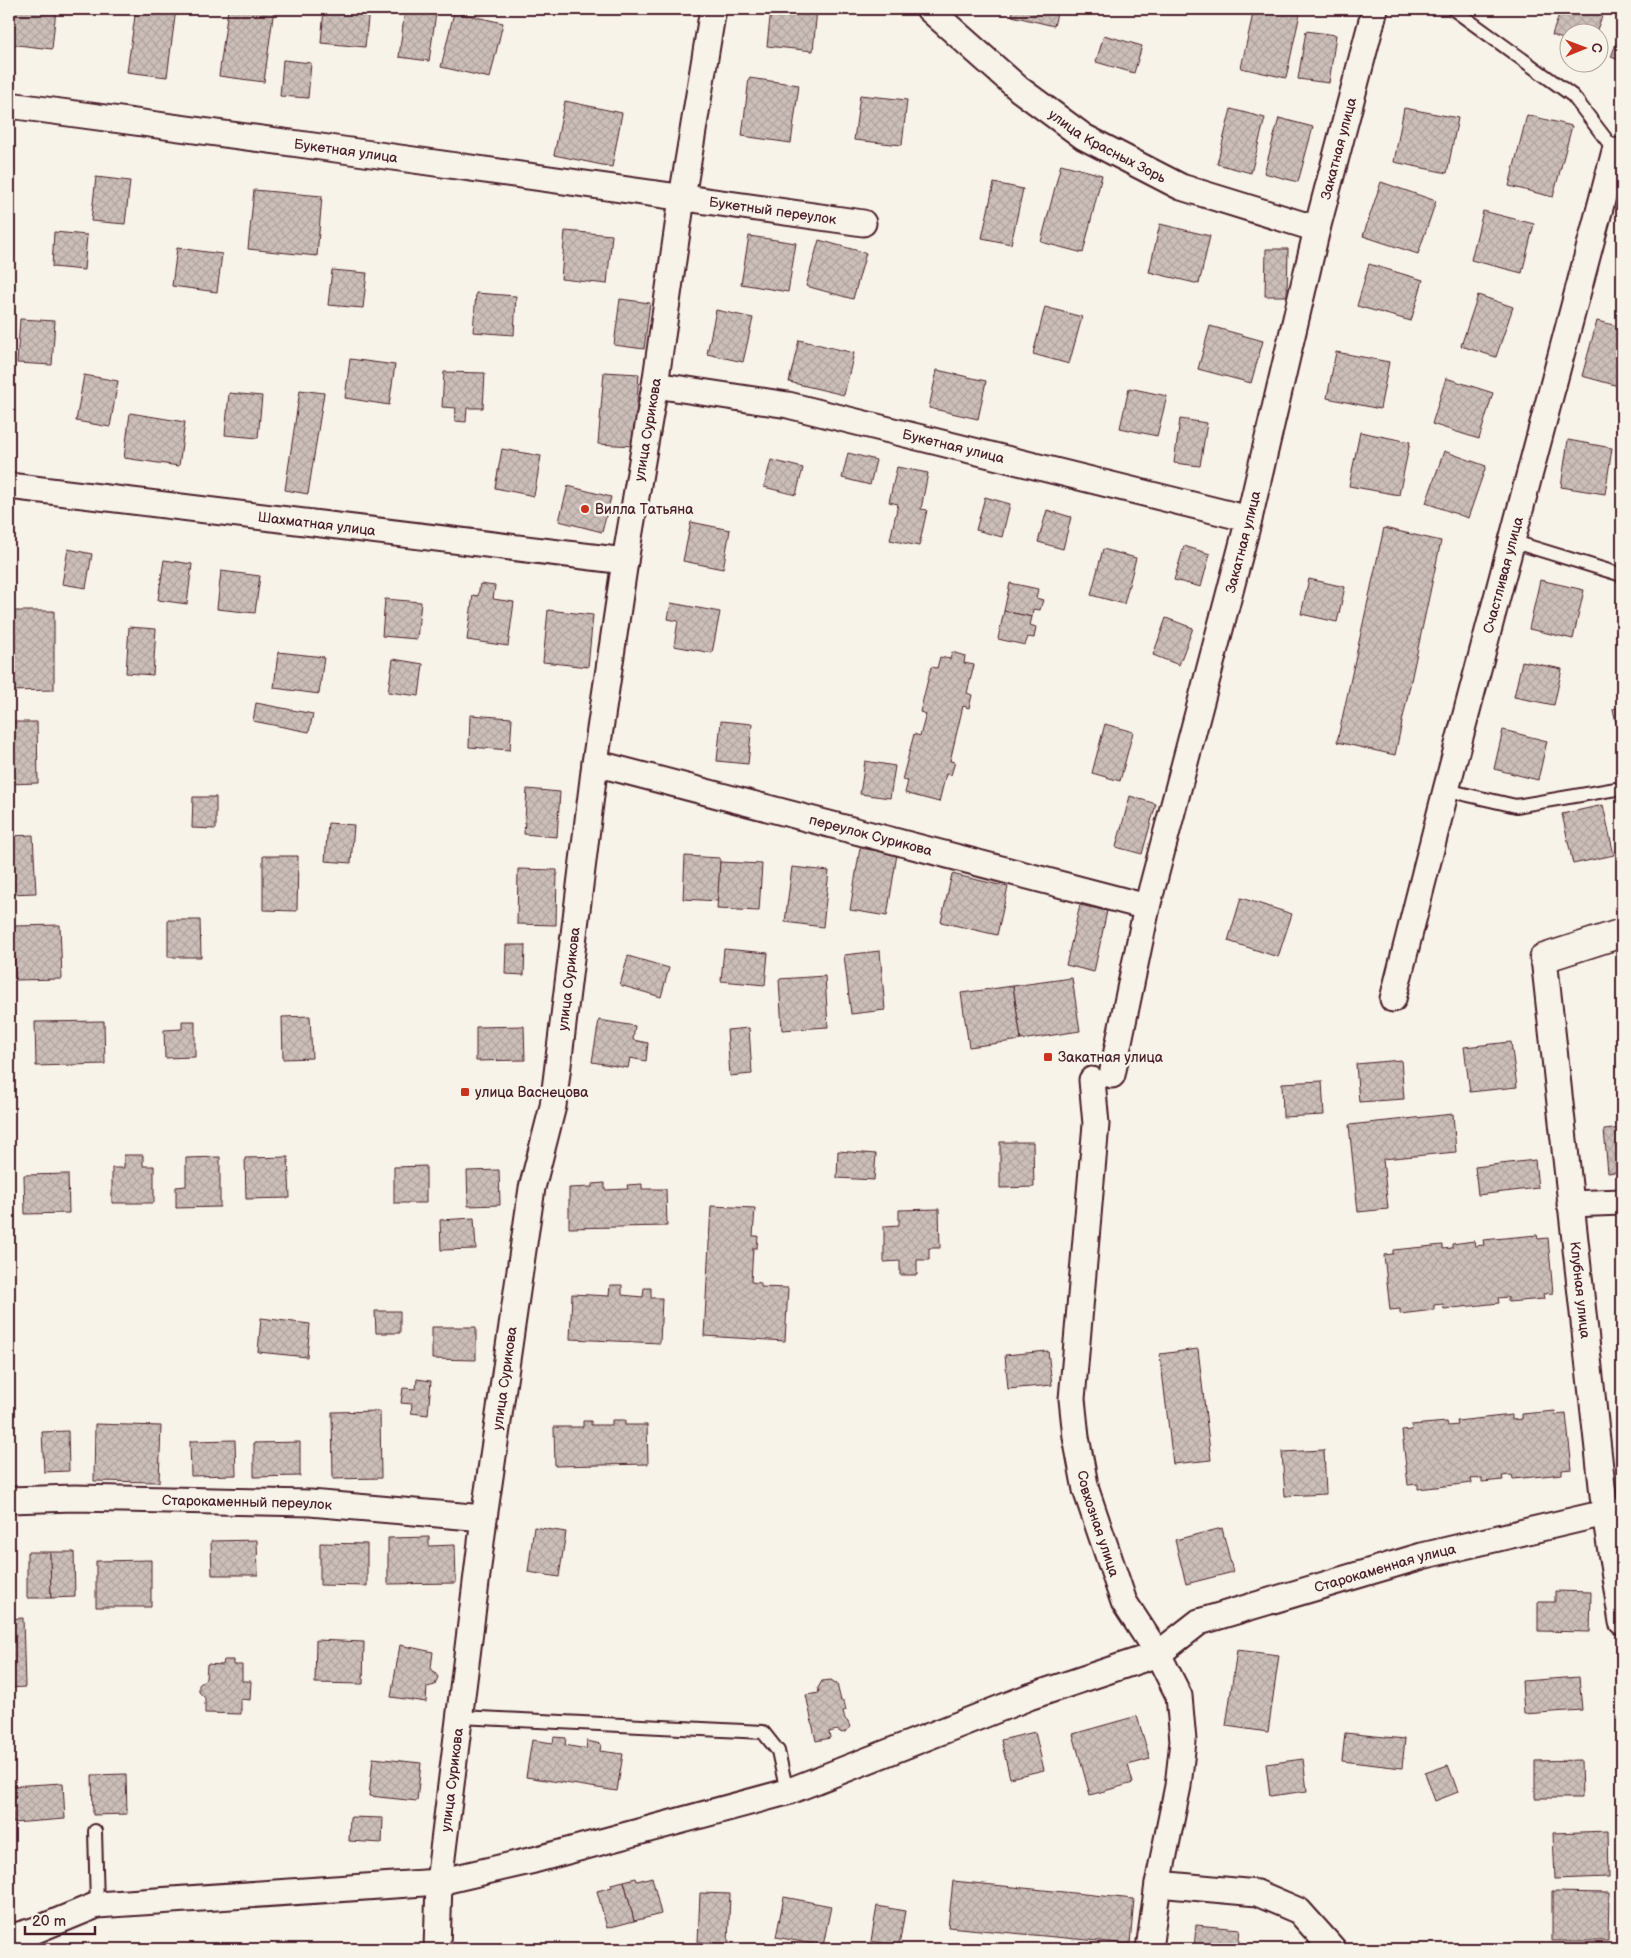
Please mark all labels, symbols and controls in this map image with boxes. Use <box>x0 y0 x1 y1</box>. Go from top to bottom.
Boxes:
north arrow <box>1558 22 1608 72</box>
text: С <box>1588 43 1605 53</box>
street label: Закатная улица <box>1317 95 1360 201</box>
street label: улица Красных Зорь <box>1045 105 1169 186</box>
street label: Букетная улица <box>293 135 400 166</box>
street label: Букетный переулок <box>708 193 838 228</box>
street label: улица Сурикова <box>630 376 665 482</box>
street label: Букетная улица <box>901 425 1007 467</box>
street label: Закатная улица <box>1221 488 1264 595</box>
place label: Вилла Татьяна <box>595 501 694 518</box>
marker: Вилла Татьяна <box>579 503 591 515</box>
street label: Шахматная улица <box>257 508 377 539</box>
street label: Счастливая улица <box>1479 514 1527 635</box>
street label: переулок Сурикова <box>807 811 935 859</box>
street label: улица Сурикова <box>554 925 583 1032</box>
place label: Закатная улица <box>1058 1049 1164 1066</box>
marker: Закатная улица <box>1042 1051 1054 1063</box>
place label: улица Васнецова <box>475 1084 589 1101</box>
marker: улица Васнецова <box>459 1086 471 1098</box>
street label: Клубная улица <box>1567 1241 1594 1340</box>
street label: улица Сурикова <box>488 1325 520 1431</box>
street label: Совхозная улица <box>1074 1469 1124 1580</box>
street label: Старокаменный переулок <box>162 1491 333 1513</box>
street label: Старокаменная улица <box>1312 1540 1458 1596</box>
street label: улица Сурикова <box>437 1726 467 1833</box>
scale bar <box>25 1903 95 1935</box>
text: 20 m <box>32 1912 66 1931</box>

